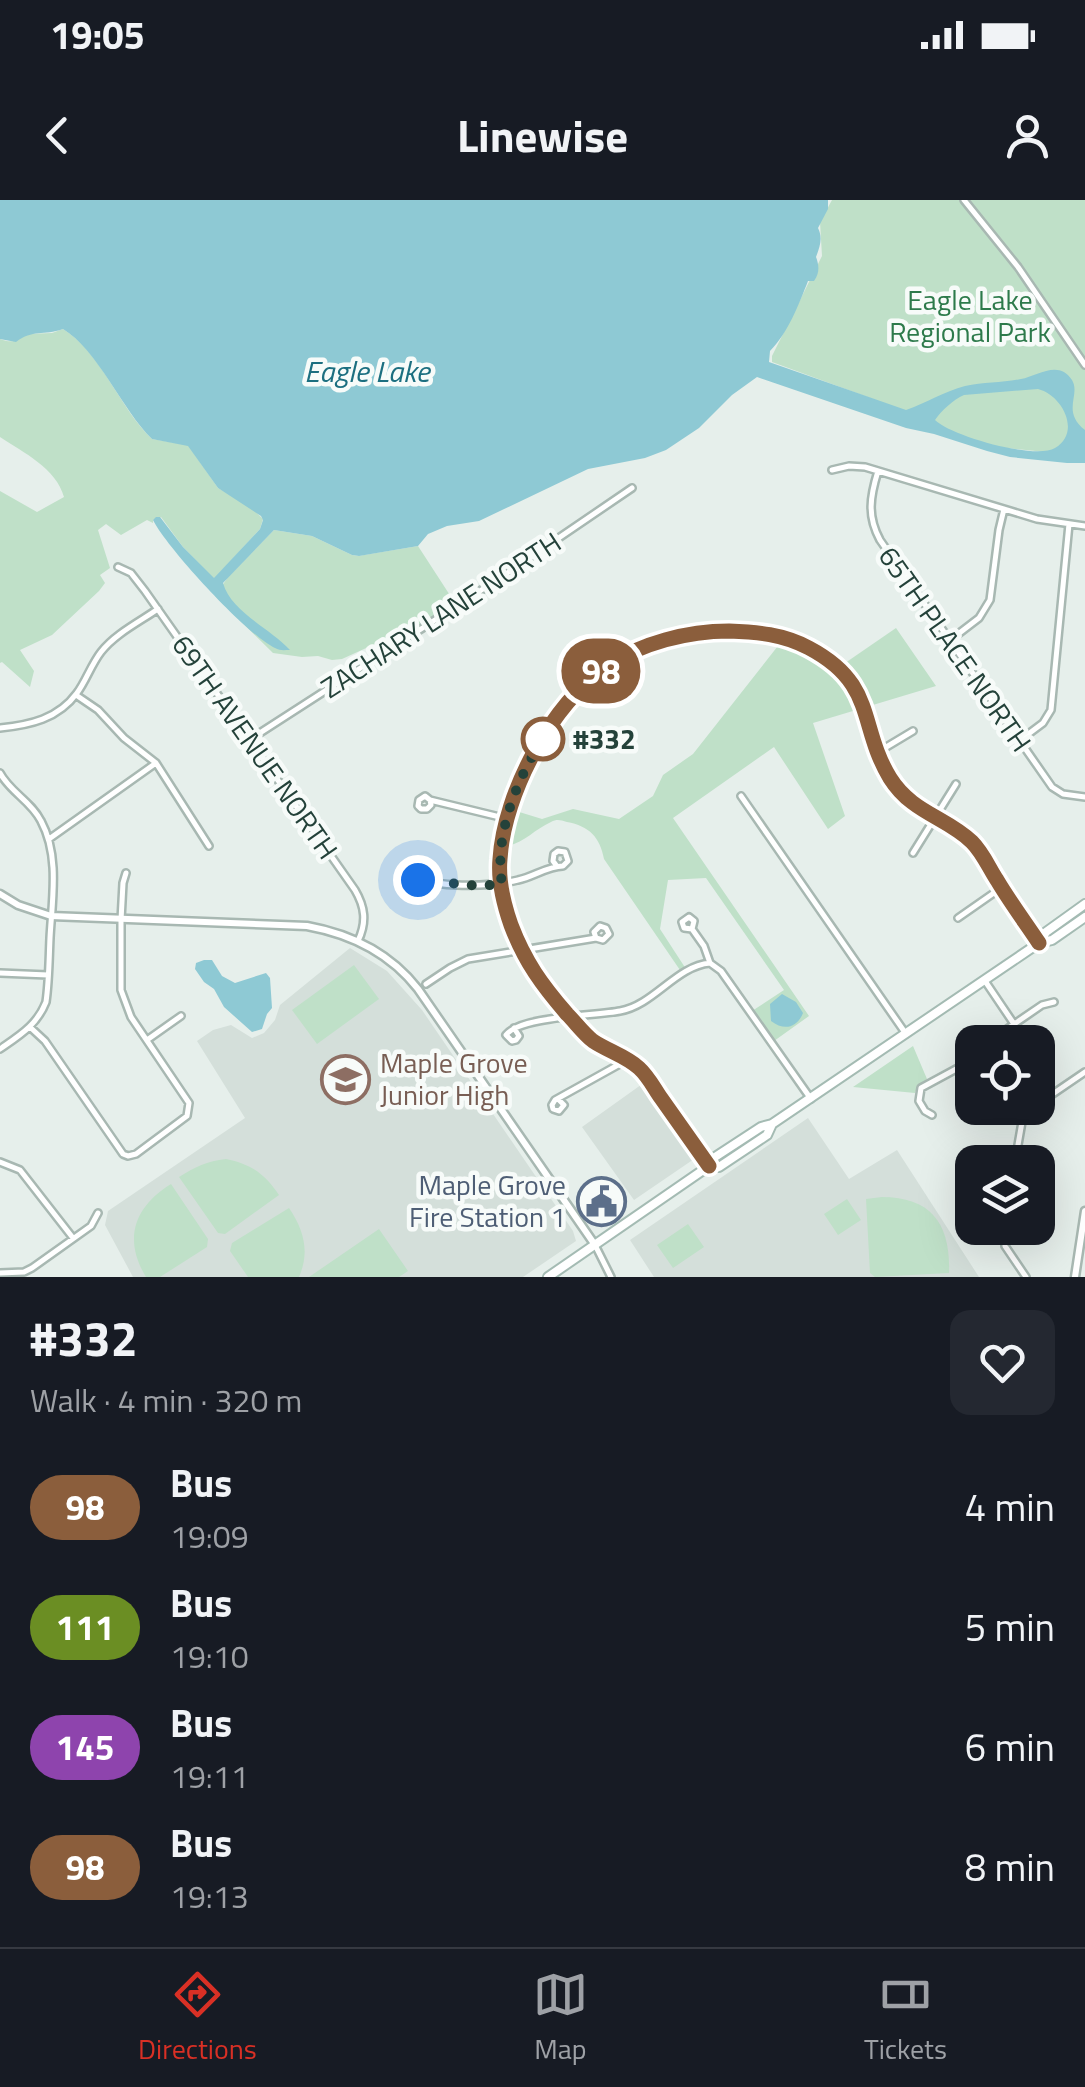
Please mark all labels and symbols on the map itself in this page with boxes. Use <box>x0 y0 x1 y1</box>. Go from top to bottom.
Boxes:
park label: Eagle Lake Regional Park <box>889 278 1051 353</box>
water label: Eagle Lake <box>304 348 432 394</box>
street label: ZACHARY LANE NORTH <box>312 521 569 709</box>
street label: 65TH PLACE NORTH <box>868 537 1043 760</box>
street label: 69TH AVENUE NORTH <box>162 626 349 868</box>
line badge: 98 <box>556 638 646 704</box>
place label: #332 <box>573 717 636 760</box>
marker: #332 <box>522 718 564 760</box>
your location <box>393 855 443 905</box>
place label: Maple Grove Junior High <box>380 1041 528 1116</box>
school or university icon: Maple Grove Junior High <box>319 1053 371 1105</box>
place label: Maple Grove Fire Station 1 <box>409 1163 566 1238</box>
public building icon: Maple Grove Fire Station 1 <box>575 1175 627 1227</box>

